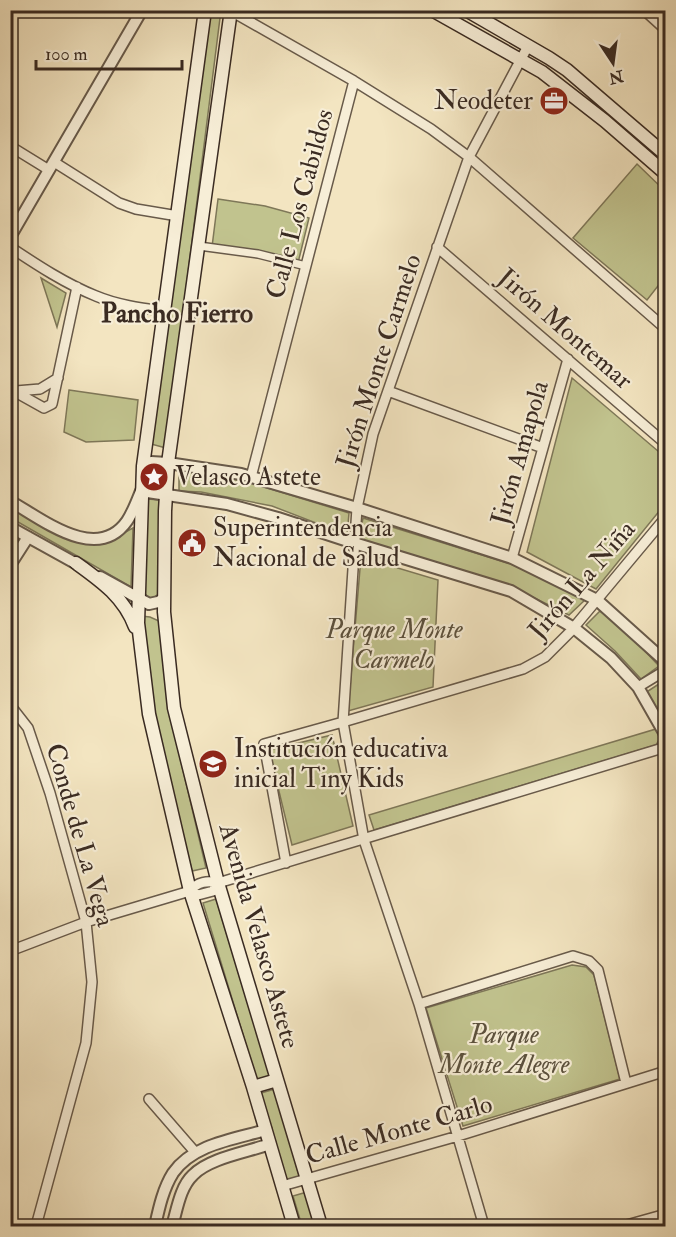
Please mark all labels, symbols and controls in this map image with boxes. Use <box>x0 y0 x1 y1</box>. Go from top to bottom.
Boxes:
scale bar <box>36 33 182 71</box>
north arrow <box>583 33 643 93</box>
text: 100 m <box>45 43 88 66</box>
text: N <box>606 65 626 88</box>
place label: Neodeter <box>434 85 533 117</box>
office icon: Neodeter <box>538 85 570 117</box>
street label: Calle Los Cabildos <box>259 106 341 302</box>
street label: Jirón Monte Carmelo <box>329 250 429 473</box>
street label: Jirón Montemar <box>490 261 639 397</box>
district label: Pancho Fierro <box>101 297 253 330</box>
street label: Jirón Amapola <box>484 377 557 530</box>
place icon: Velasco Astete <box>138 461 170 493</box>
place label: Velasco Astete <box>175 461 321 493</box>
place label: Superintendencia Nacional de Salud <box>213 512 400 574</box>
street label: Jirón La Niña <box>521 514 643 647</box>
public building icon: Superintendencia Nacional de Salud <box>176 527 208 559</box>
park label: Parque Monte Carmelo <box>324 614 463 676</box>
place label: Institución educativa inicial Tiny Kids <box>234 733 448 795</box>
street label: Conde de La Vega <box>39 740 121 930</box>
school or university icon: Institución educativa inicial Tiny Kids <box>197 748 229 780</box>
street label: Avenida Velasco Astete <box>211 819 306 1052</box>
park label: Parque Monte Alegre <box>437 1019 570 1081</box>
street label: Calle Monte Carlo <box>302 1088 496 1172</box>

